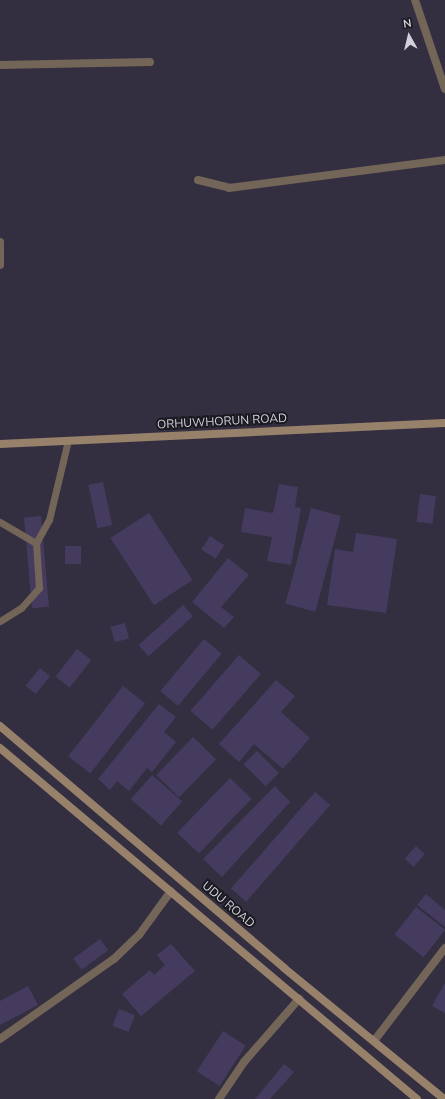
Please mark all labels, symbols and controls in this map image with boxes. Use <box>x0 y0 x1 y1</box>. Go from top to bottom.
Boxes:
north arrow <box>389 16 429 56</box>
text: N <box>402 16 412 32</box>
street label: ORHUWHORUN ROAD <box>157 411 287 433</box>
street label: UDU ROAD <box>199 879 257 931</box>

